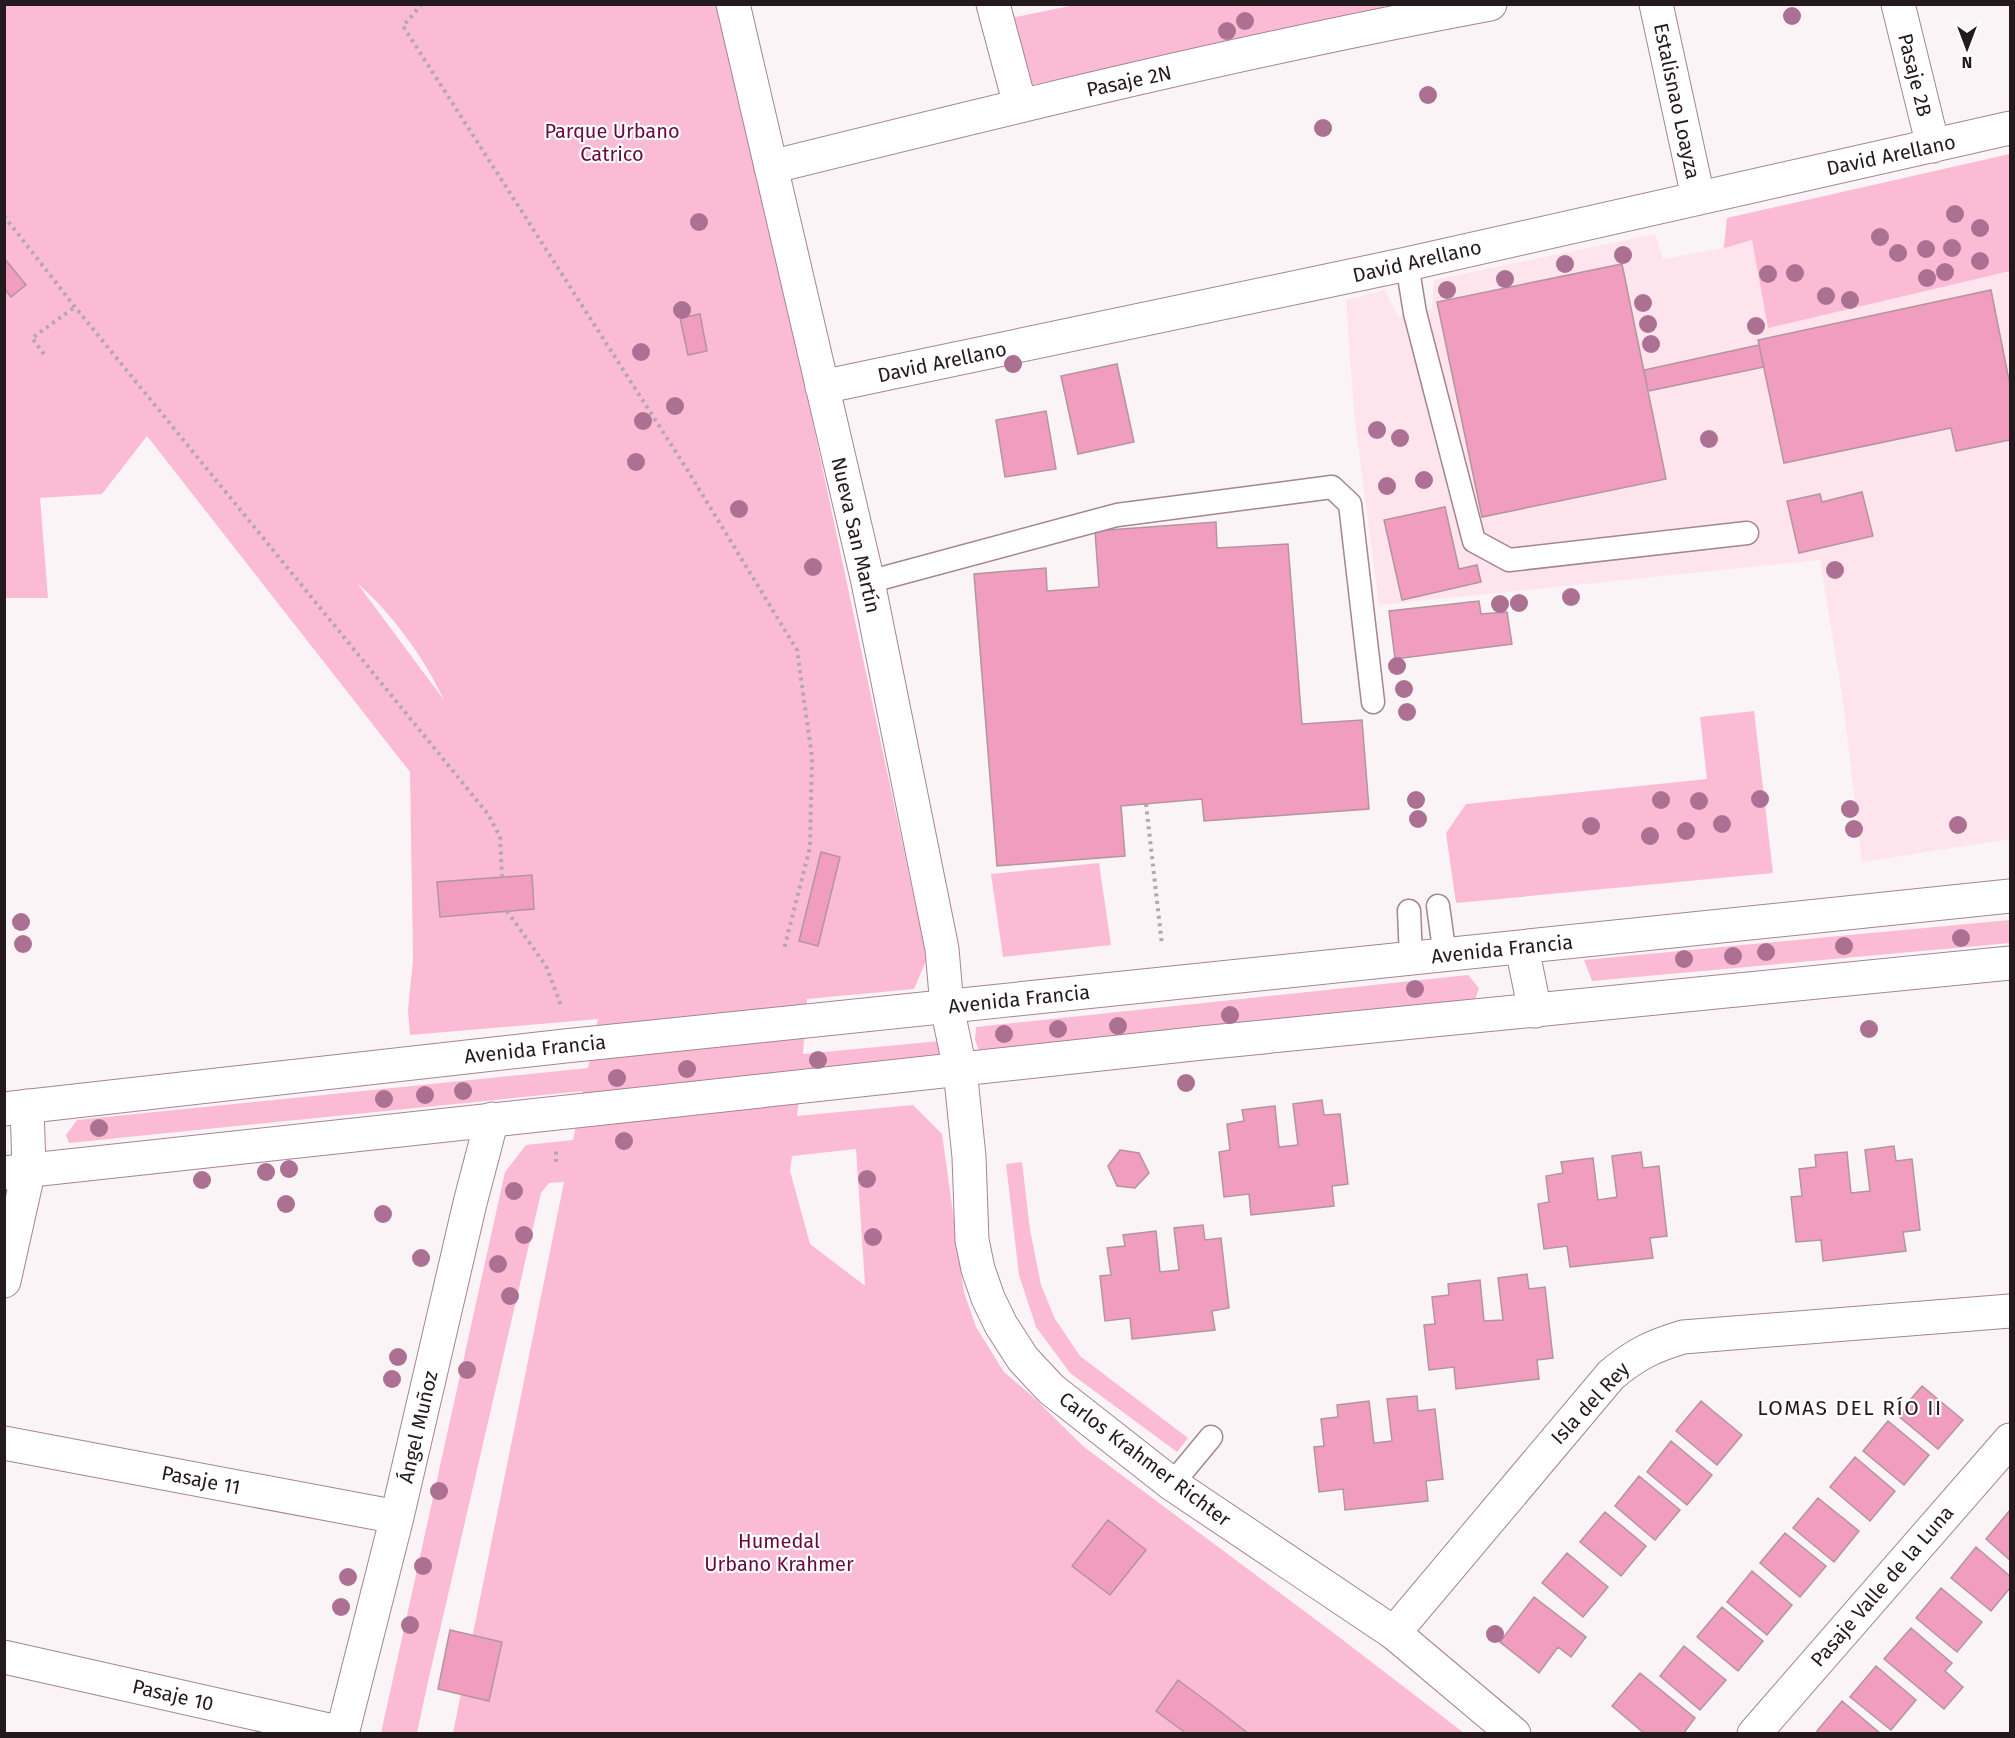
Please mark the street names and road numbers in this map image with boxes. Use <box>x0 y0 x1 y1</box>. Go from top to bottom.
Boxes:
street label: Estalisnao Loayza <box>1649 21 1705 181</box>
street label: Pasaje 2B <box>1893 31 1937 119</box>
street label: Pasaje 2N <box>1084 60 1174 102</box>
street label: David Arellano <box>1824 130 1958 180</box>
street label: David Arellano <box>1350 235 1484 287</box>
street label: David Arellano <box>875 337 1009 387</box>
street label: Nueva San Martín <box>826 455 886 615</box>
street label: Avenida Francia <box>1430 930 1574 968</box>
street label: Avenida Francia <box>947 980 1091 1018</box>
street label: Avenida Francia <box>463 1030 607 1068</box>
street label: Isla del Rey <box>1546 1357 1634 1449</box>
street label: Ángel Muñoz <box>393 1368 443 1485</box>
street label: Carlos Krahmer Richter <box>1054 1387 1236 1532</box>
street label: Pasaje 11 <box>160 1461 242 1499</box>
street label: Pasaje Valle de la Luna <box>1805 1501 1959 1671</box>
street label: Pasaje 10 <box>130 1674 216 1716</box>

